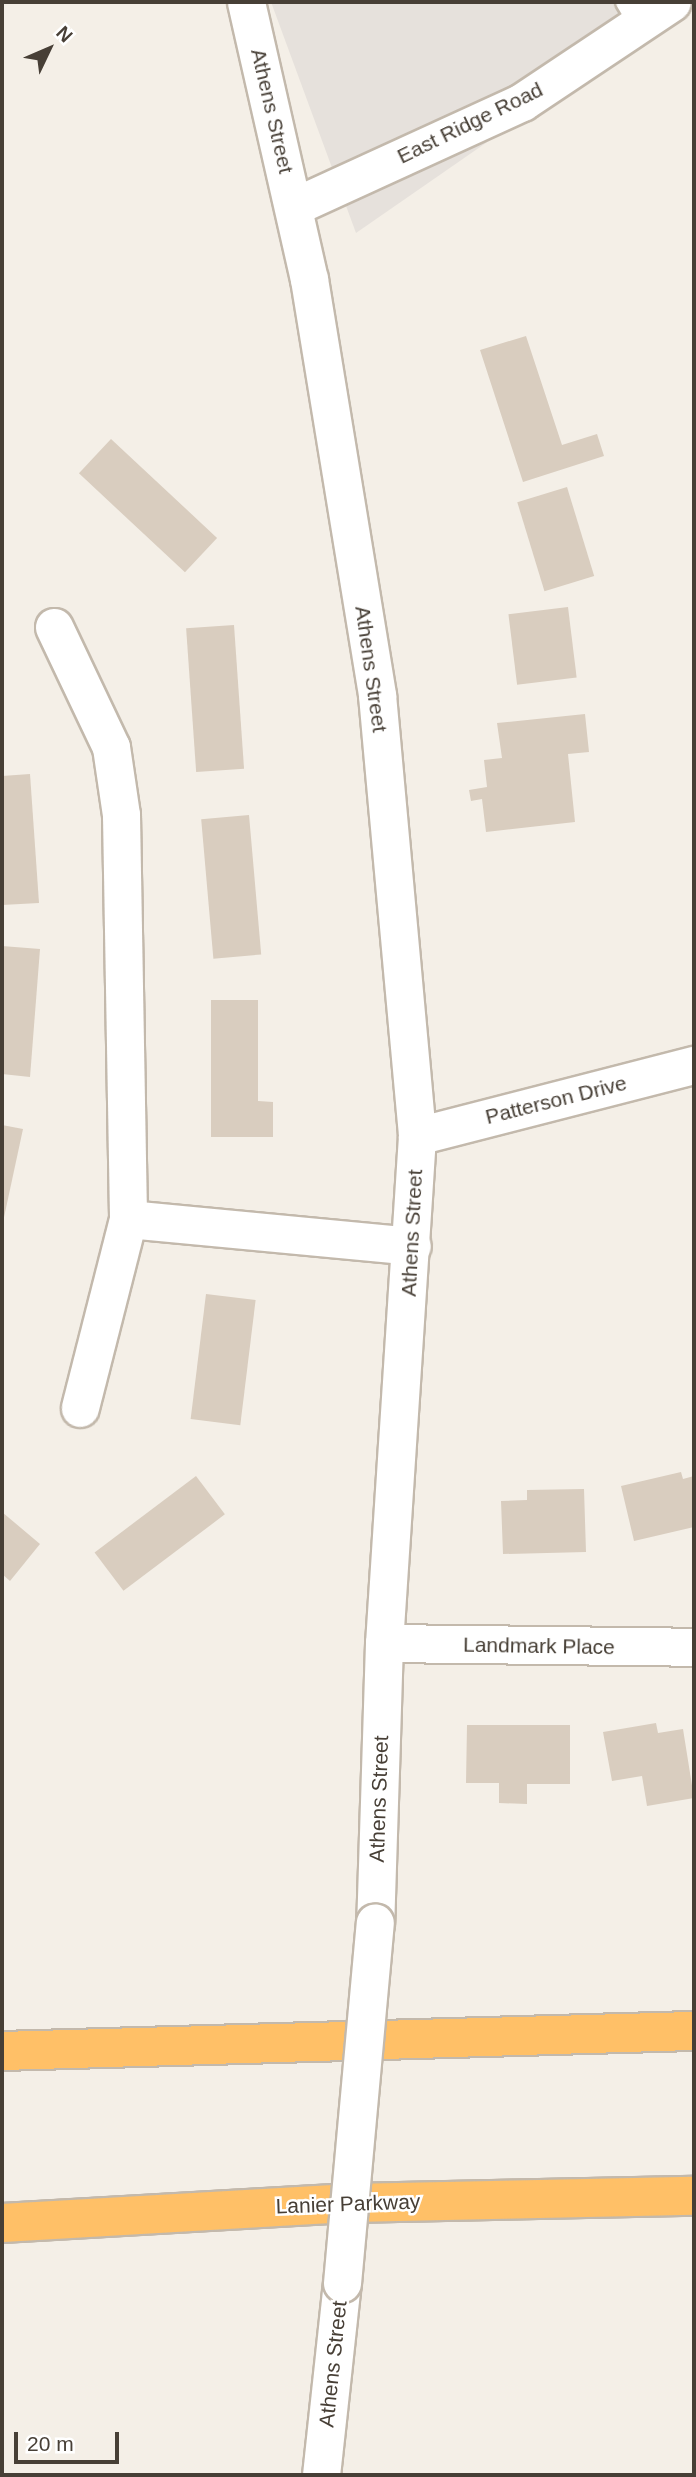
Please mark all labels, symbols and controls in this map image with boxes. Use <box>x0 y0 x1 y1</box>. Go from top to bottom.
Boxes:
north arrow <box>14 14 84 84</box>
text: N <box>52 22 77 46</box>
street label: Athens Street <box>245 46 299 176</box>
street label: East Ridge Road <box>393 77 547 169</box>
street label: Athens Street <box>350 604 392 734</box>
street label: Patterson Drive <box>483 1070 629 1130</box>
street label: Athens Street <box>396 1169 428 1297</box>
street label: Landmark Place <box>463 1632 615 1660</box>
street label: Athens Street <box>364 1735 394 1863</box>
street label: Lanier Parkway <box>275 2189 421 2219</box>
street label: Athens Street <box>314 2299 352 2429</box>
scale bar <box>18 2418 122 2462</box>
text: 20 m <box>27 2432 74 2455</box>

